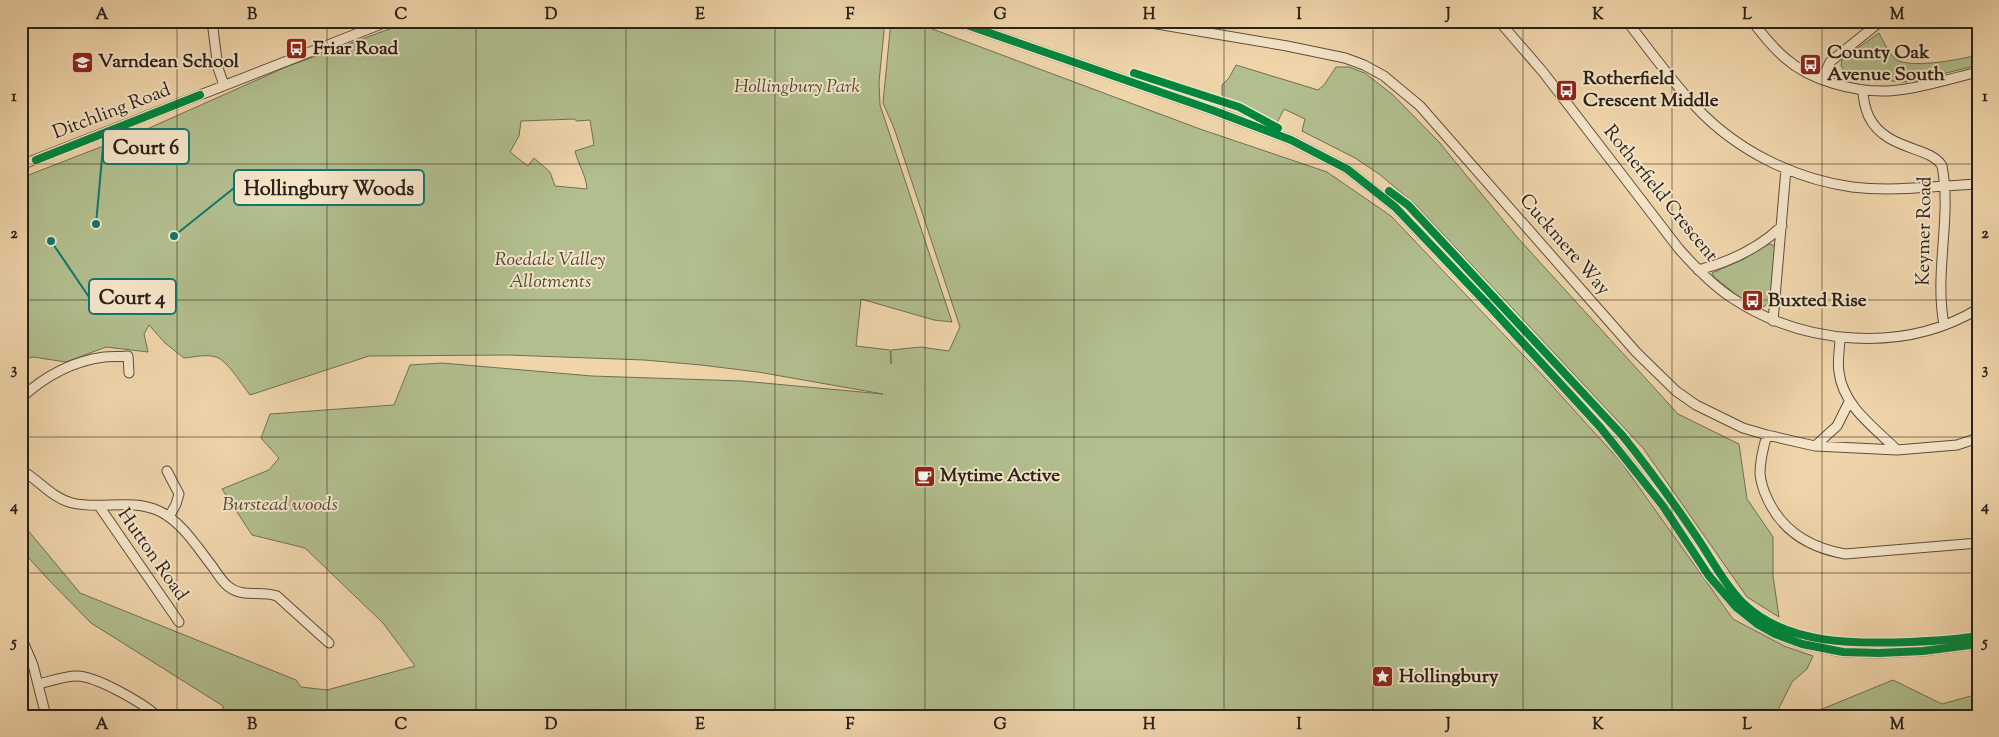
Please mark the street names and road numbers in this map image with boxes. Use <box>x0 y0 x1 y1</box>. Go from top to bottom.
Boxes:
street label: Ditchling Road <box>49 77 175 147</box>
street label: Rotherfield Crescent <box>1596 120 1724 269</box>
street label: Keymer Road <box>1911 176 1939 286</box>
street label: Cuckmere Way <box>1512 188 1616 302</box>
street label: Hutton Road <box>110 503 194 607</box>

